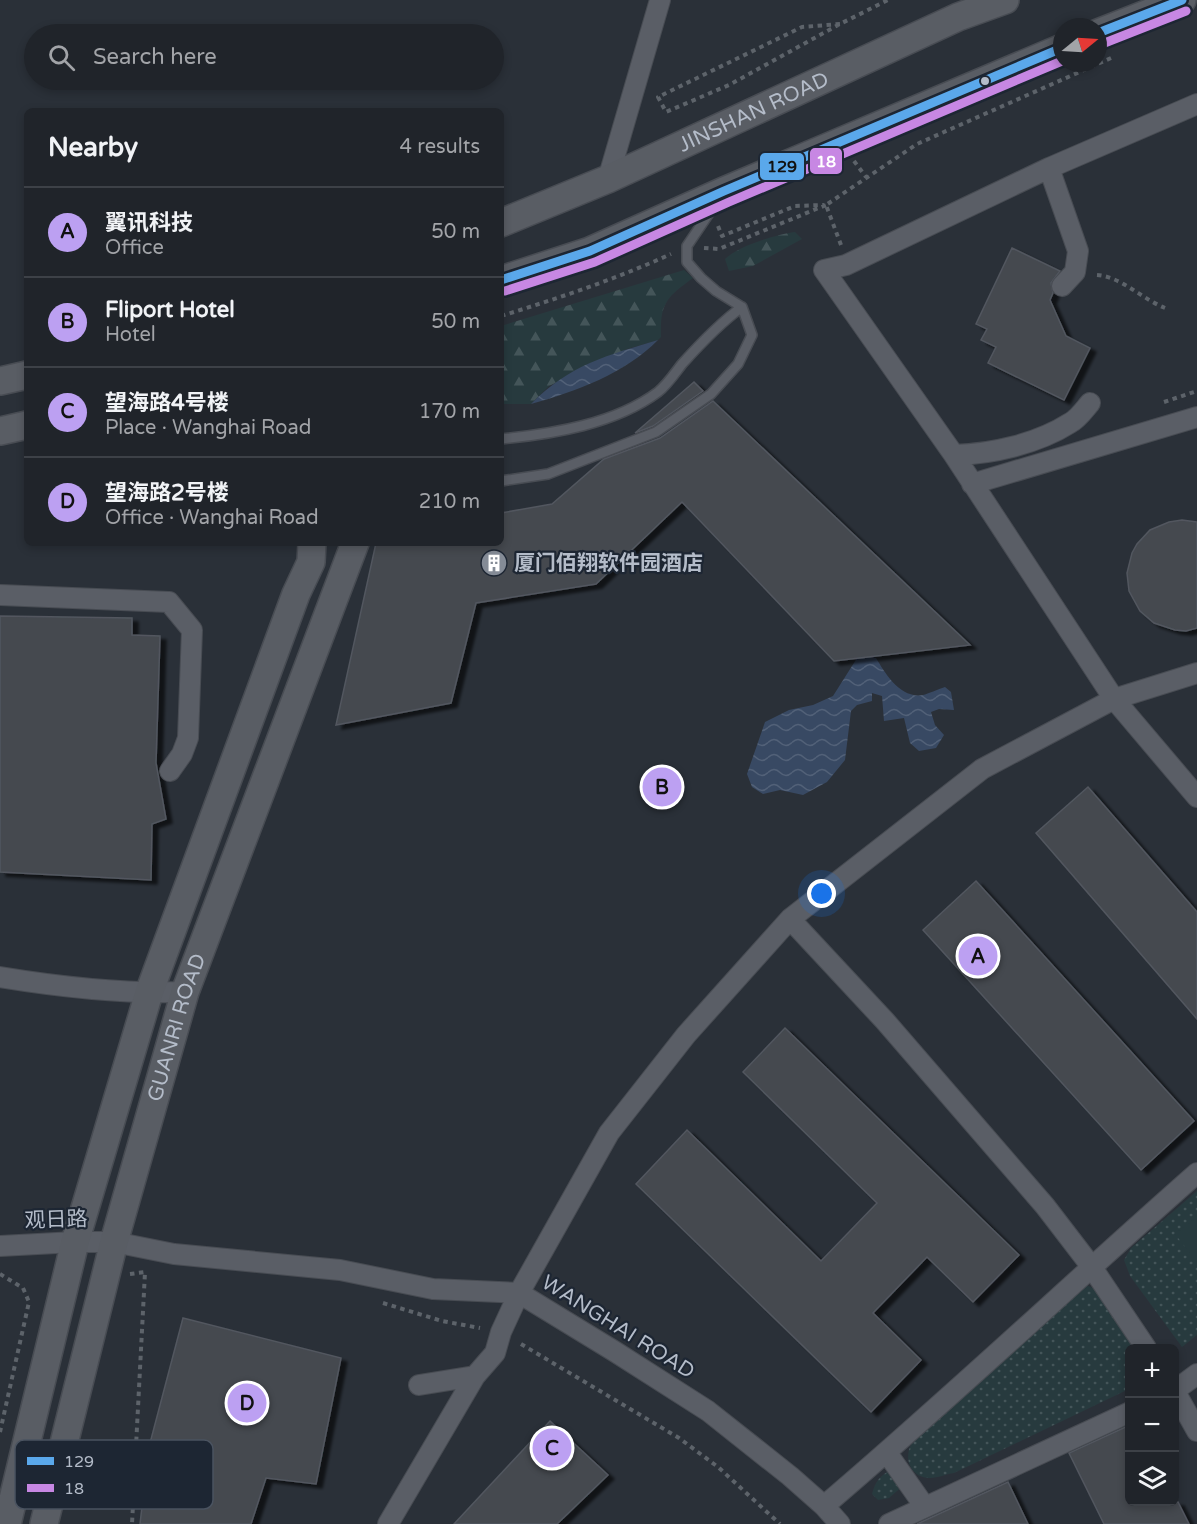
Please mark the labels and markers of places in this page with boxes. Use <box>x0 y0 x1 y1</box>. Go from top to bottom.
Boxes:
unlabelled marker <box>979 75 991 87</box>
building icon: 厦门佰翔软件园酒店 <box>479 548 509 578</box>
place label: 厦门佰翔软件园酒店 <box>514 551 703 576</box>
pin: B <box>642 764 682 810</box>
pin: A <box>958 934 998 978</box>
pin: D <box>228 1380 266 1426</box>
pin: C <box>532 1426 572 1470</box>

